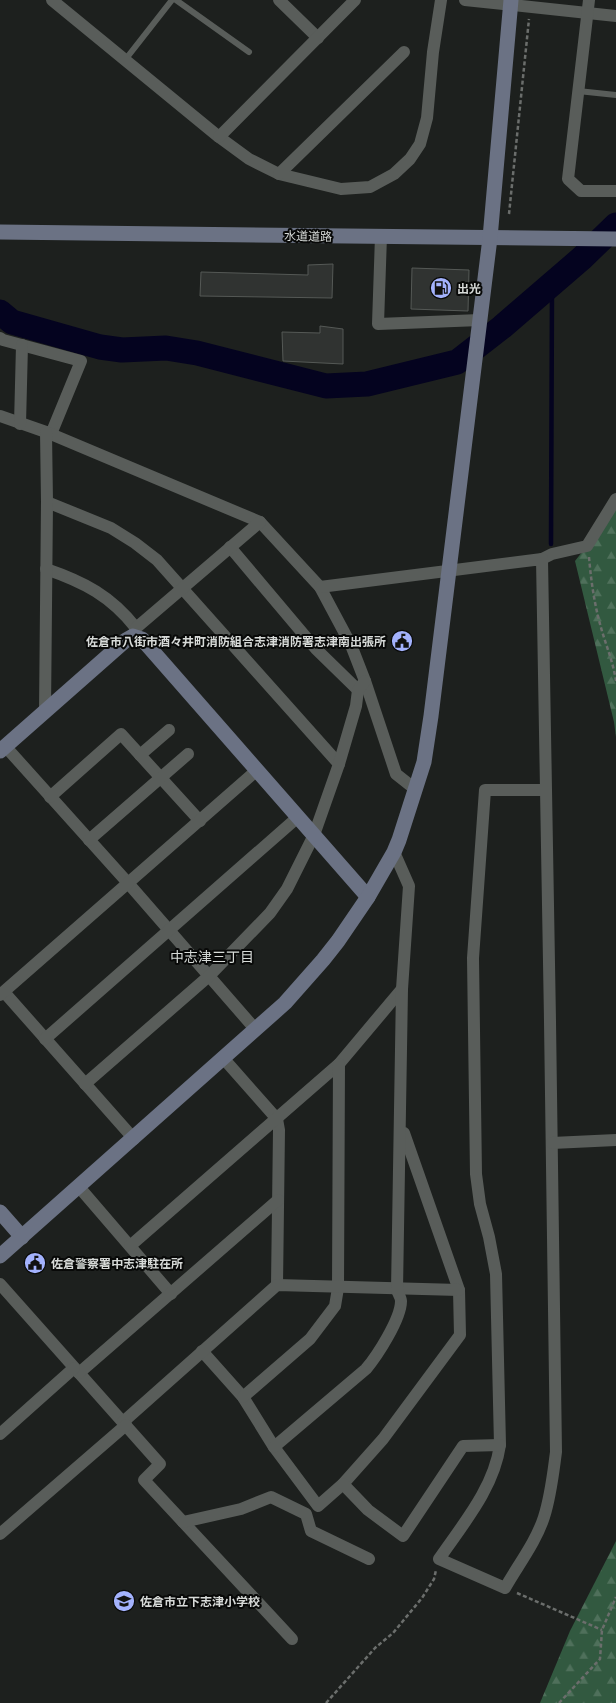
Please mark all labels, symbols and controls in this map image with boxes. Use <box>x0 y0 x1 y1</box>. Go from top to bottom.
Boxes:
street label: 水道道路 <box>284 228 332 244</box>
fuel station icon: 出光 <box>429 276 453 300</box>
place label: 出光 <box>457 281 481 296</box>
public building icon: 佐倉市八街市酒々井町消防組合志津消防署志津南出張所 <box>390 629 414 653</box>
place label: 佐倉市八街市酒々井町消防組合志津消防署志津南出張所 <box>86 634 386 649</box>
district label: 中志津三丁目 <box>170 948 254 966</box>
public building icon: 佐倉警察署中志津駐在所 <box>23 1251 47 1275</box>
place label: 佐倉警察署中志津駐在所 <box>51 1256 183 1271</box>
school or university icon: 佐倉市立下志津小学校 <box>112 1589 136 1613</box>
place label: 佐倉市立下志津小学校 <box>140 1594 260 1609</box>

